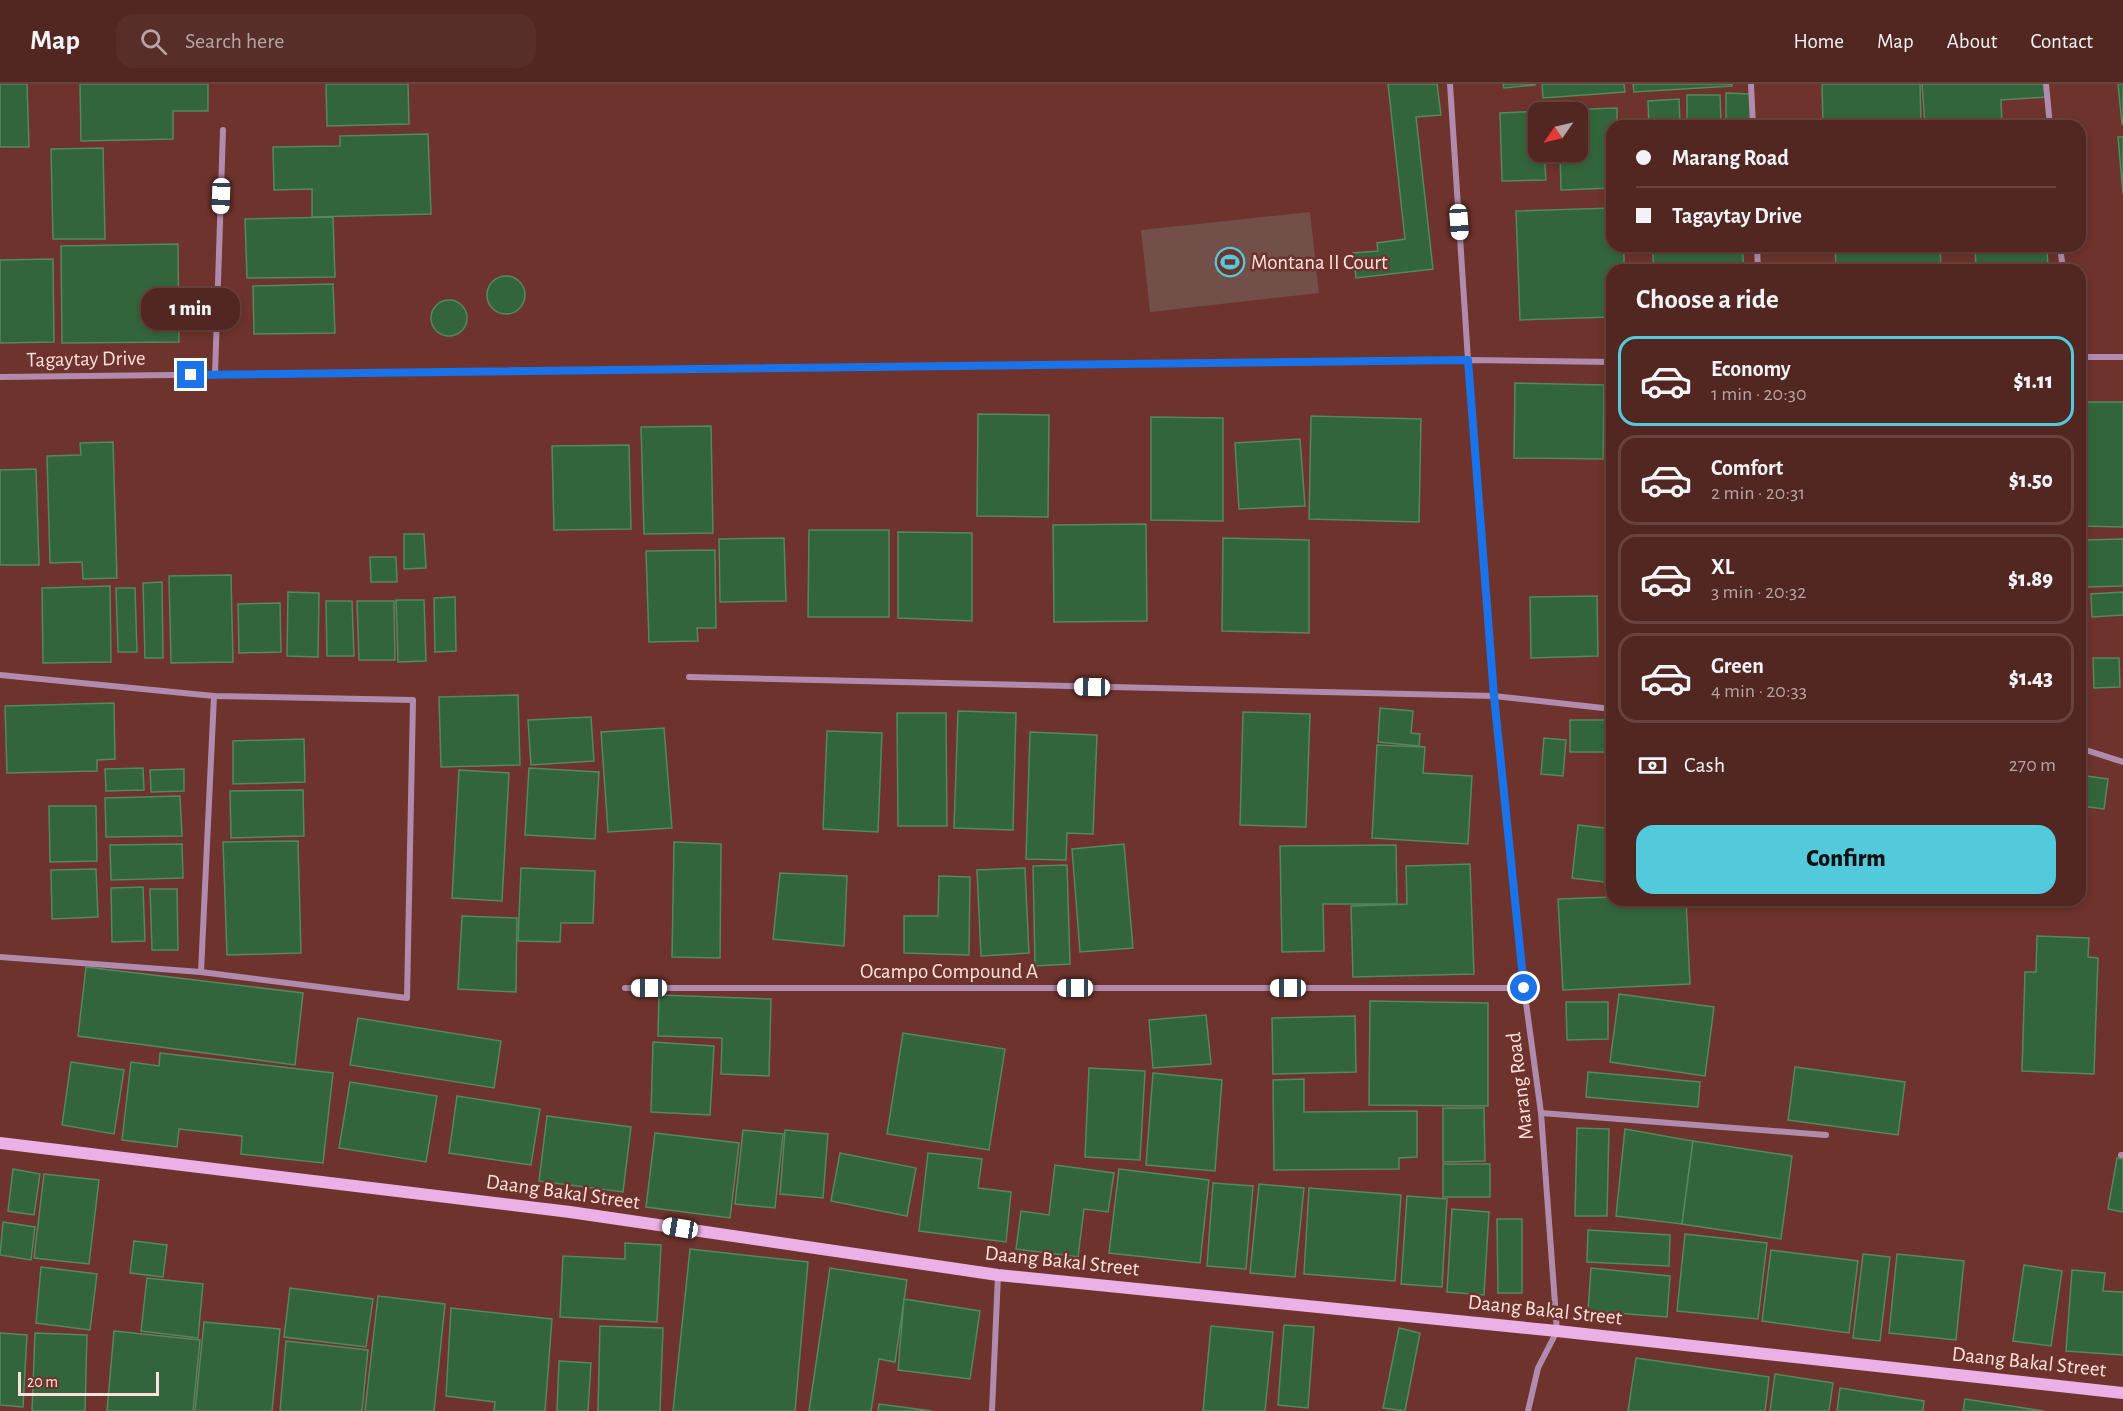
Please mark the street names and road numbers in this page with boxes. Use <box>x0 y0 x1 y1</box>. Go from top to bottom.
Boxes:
street label: Tagaytay Drive <box>26 347 146 371</box>
street label: Ocampo Compound A <box>860 961 1038 982</box>
street label: Marang Road <box>1503 1031 1537 1141</box>
street label: Daang Bakal Street <box>485 1171 642 1213</box>
street label: Daang Bakal Street <box>984 1242 1141 1280</box>
street label: Daang Bakal Street <box>1467 1291 1624 1329</box>
street label: Daang Bakal Street <box>1951 1343 2108 1381</box>

